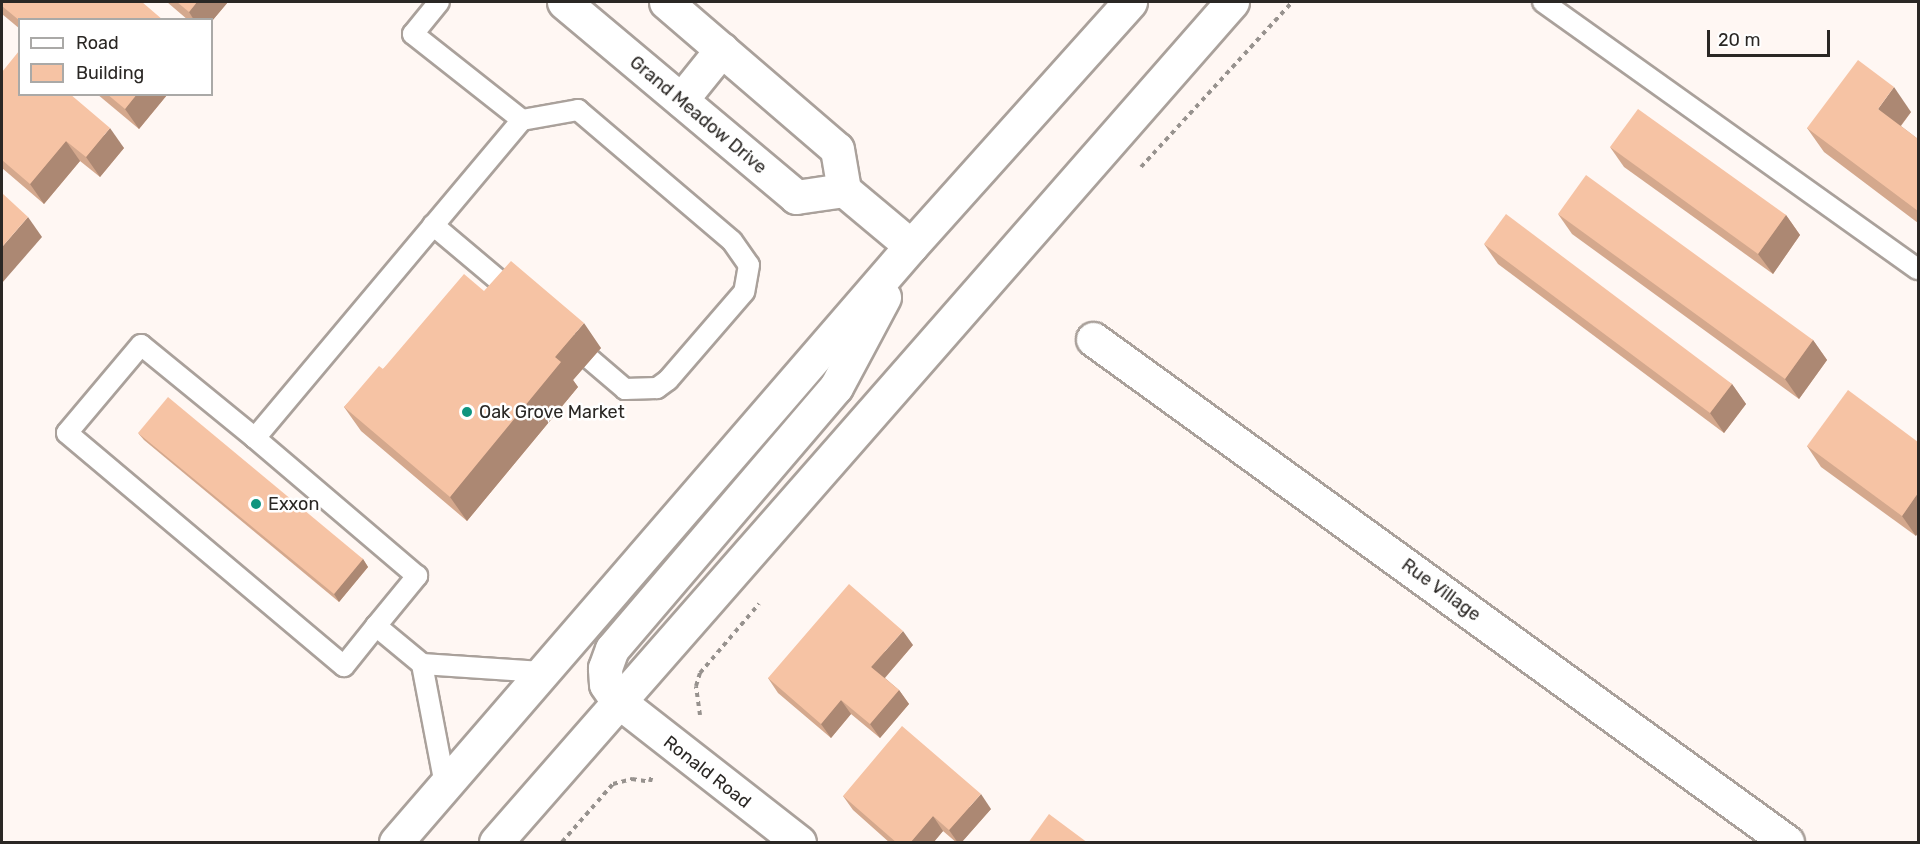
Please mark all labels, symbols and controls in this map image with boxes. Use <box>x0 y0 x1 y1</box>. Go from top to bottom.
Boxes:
legend <box>18 18 213 96</box>
scale bar <box>1710 18 1833 56</box>
text: 20 m <box>1718 29 1760 51</box>
text: Road <box>76 32 119 54</box>
street label: Grand Meadow Drive <box>625 51 771 179</box>
text: Building <box>76 62 144 84</box>
place label: Oak Grove Market <box>479 401 625 423</box>
marker: Oak Grove Market <box>460 405 474 419</box>
place label: Exxon <box>268 493 319 515</box>
marker: Exxon <box>249 497 263 511</box>
street label: Rue Village <box>1397 554 1485 626</box>
street label: Ronald Road <box>659 731 755 813</box>

